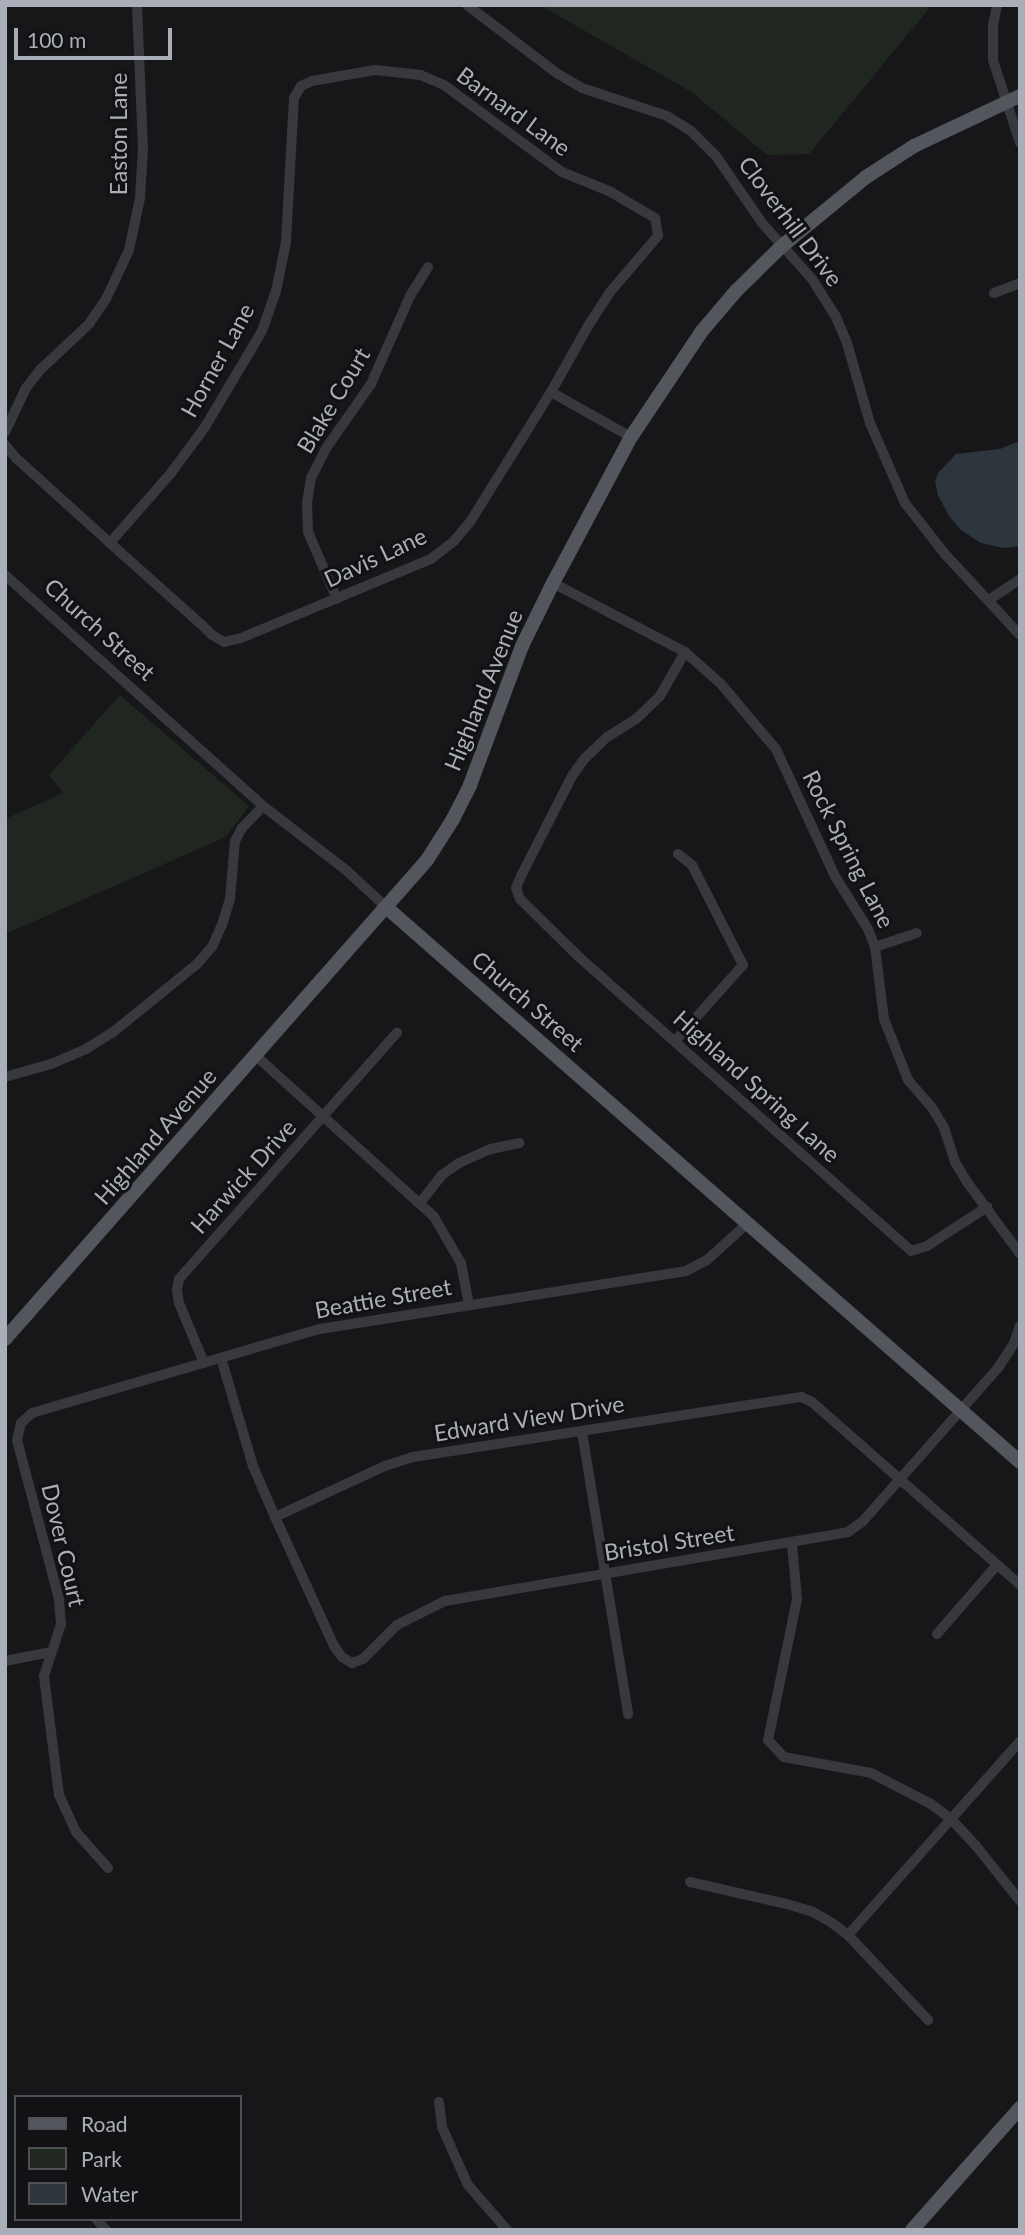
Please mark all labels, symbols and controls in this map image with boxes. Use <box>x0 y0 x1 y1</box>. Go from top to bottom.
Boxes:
scale bar <box>18 14 175 58</box>
text: 100 m <box>27 27 86 52</box>
street label: Barnard Lane <box>452 61 576 161</box>
street label: Easton Lane <box>104 73 132 195</box>
street label: Cloverhill Drive <box>733 151 849 291</box>
street label: Horner Lane <box>174 298 260 422</box>
street label: Blake Court <box>291 342 375 458</box>
street label: Davis Lane <box>319 521 431 593</box>
street label: Church Street <box>39 572 161 686</box>
street label: Highland Avenue <box>438 605 528 775</box>
street label: Rock Spring Lane <box>797 766 901 932</box>
street label: Church Street <box>466 945 590 1057</box>
street label: Highland Spring Lane <box>668 1004 846 1168</box>
street label: Highland Avenue <box>88 1062 222 1210</box>
street label: Harwick Drive <box>185 1113 301 1239</box>
street label: Beattie Street <box>313 1272 453 1324</box>
street label: Edward View Drive <box>431 1389 627 1447</box>
street label: Dover Court <box>36 1481 92 1609</box>
street label: Bristol Street <box>602 1518 736 1566</box>
legend <box>14 2095 242 2221</box>
text: Road <box>81 2111 128 2136</box>
text: Park <box>81 2146 122 2171</box>
text: Water <box>81 2181 138 2206</box>

